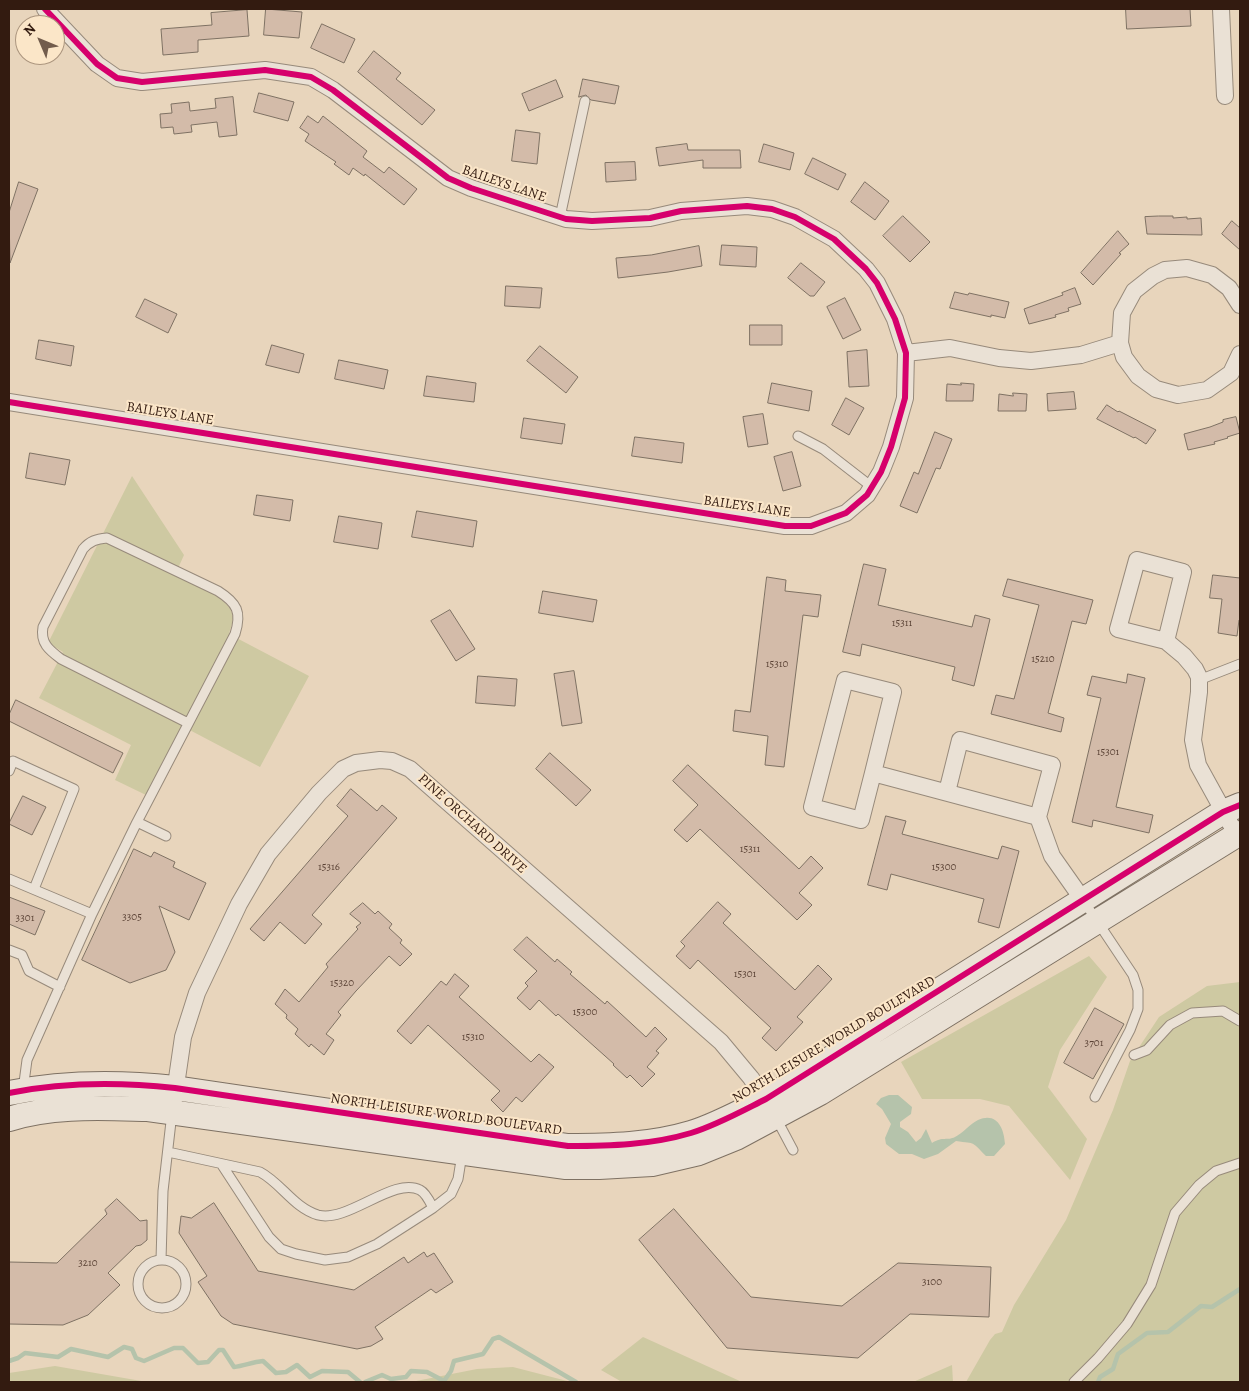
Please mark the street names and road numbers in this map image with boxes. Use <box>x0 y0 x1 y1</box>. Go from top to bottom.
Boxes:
street label: BAILEYS LANE <box>460 162 548 206</box>
street label: BAILEYS LANE <box>125 399 215 429</box>
street label: BAILEYS LANE <box>702 493 792 521</box>
street label: PINE ORCHARD DRIVE <box>414 771 530 877</box>
street label: NORTH LEISURE WORLD BOULEVARD <box>730 973 938 1107</box>
street label: NORTH LEISURE WORLD BOULEVARD <box>329 1090 563 1140</box>

